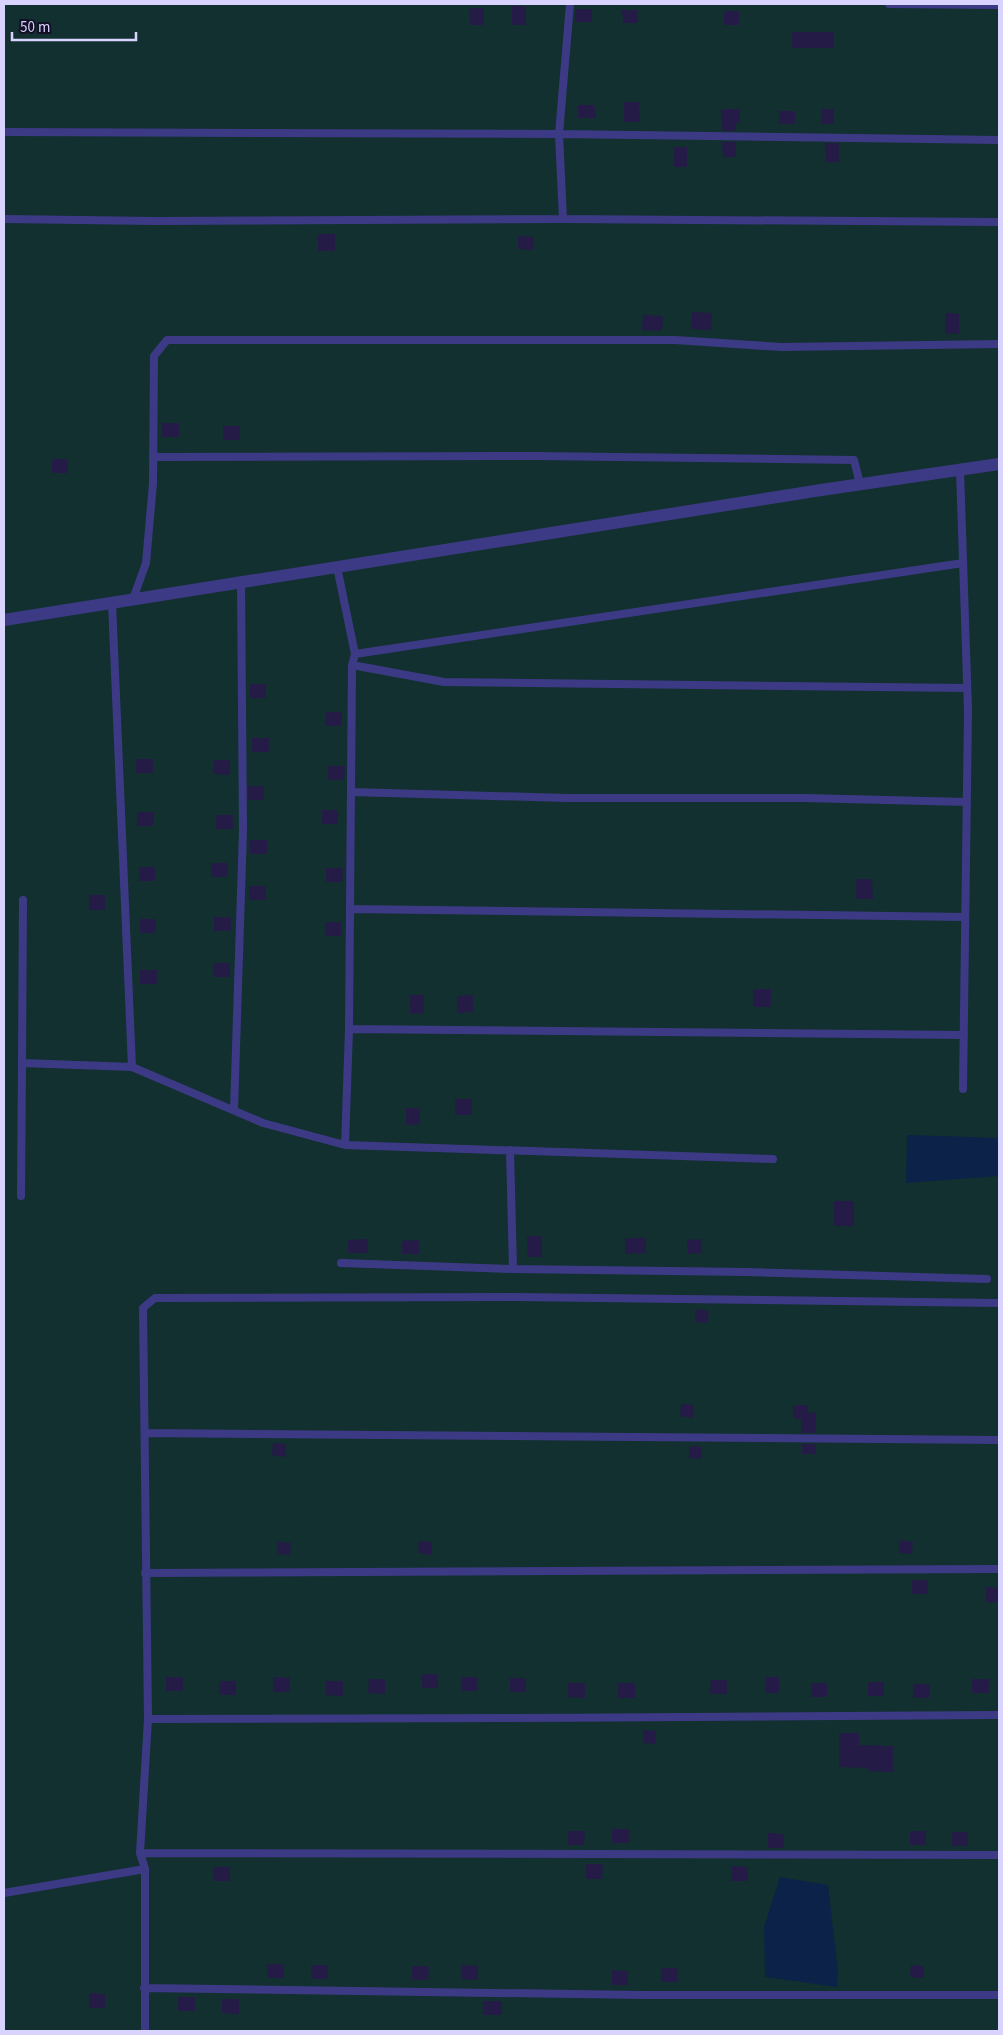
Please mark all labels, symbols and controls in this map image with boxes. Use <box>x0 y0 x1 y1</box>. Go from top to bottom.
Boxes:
scale bar <box>12 10 136 42</box>
text: 50 m <box>20 17 50 38</box>

